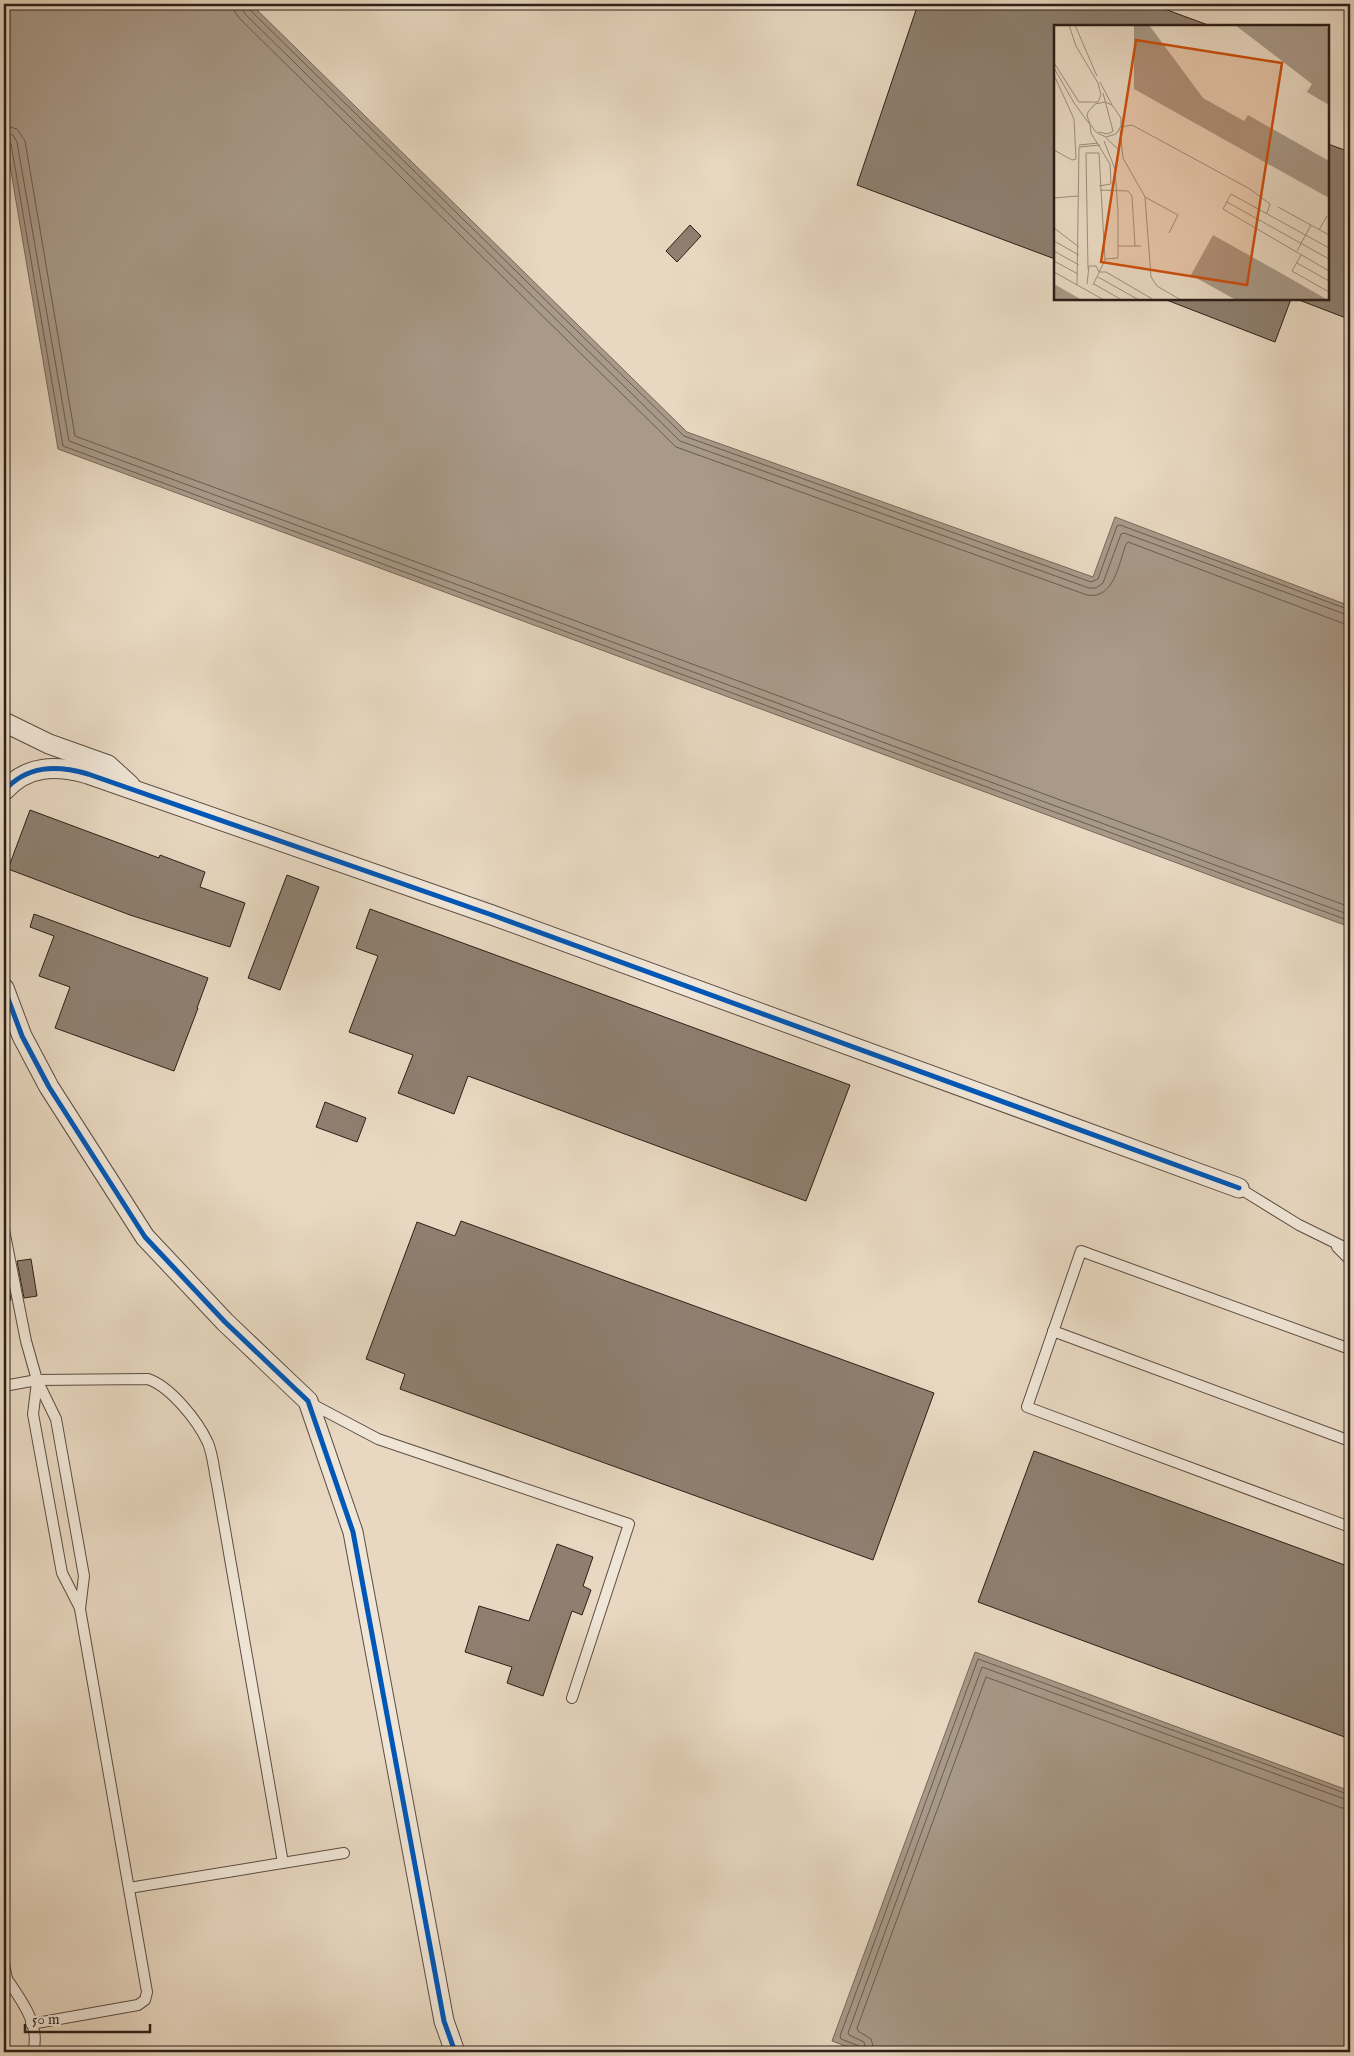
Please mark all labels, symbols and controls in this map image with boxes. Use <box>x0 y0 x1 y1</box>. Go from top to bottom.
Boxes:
inset map <box>1054 25 1329 300</box>
scale bar <box>25 2001 150 2033</box>
text: 50 m <box>32 2010 60 2029</box>

